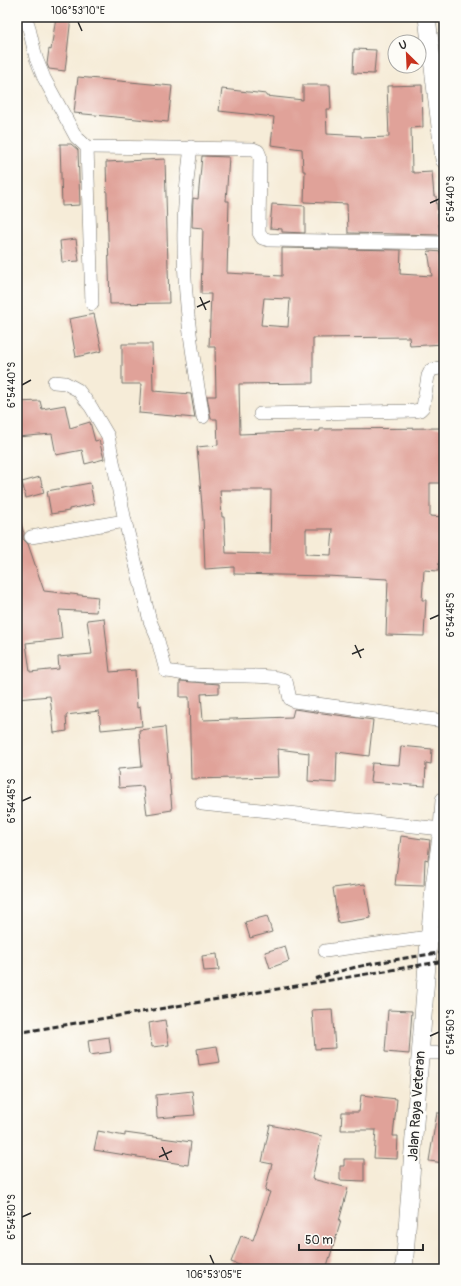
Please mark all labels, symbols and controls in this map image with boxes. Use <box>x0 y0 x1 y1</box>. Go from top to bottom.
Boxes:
text: 106°53'10"E <box>51 5 105 17</box>
north arrow <box>387 34 427 74</box>
text: U <box>397 38 409 53</box>
text: 6°54'40"S <box>445 176 457 222</box>
text: 6°54'40"S <box>6 362 18 408</box>
text: 6°54'45"S <box>445 593 457 637</box>
text: 6°54'45"S <box>6 779 18 823</box>
text: 6°54'50"S <box>445 1009 457 1055</box>
street label: Jalan Raya Veteran <box>404 1050 429 1162</box>
text: 6°54'50"S <box>6 1194 18 1240</box>
scale bar <box>299 1226 423 1252</box>
text: 50 m <box>305 1233 333 1248</box>
text: 106°53'05"E <box>186 1269 242 1281</box>

